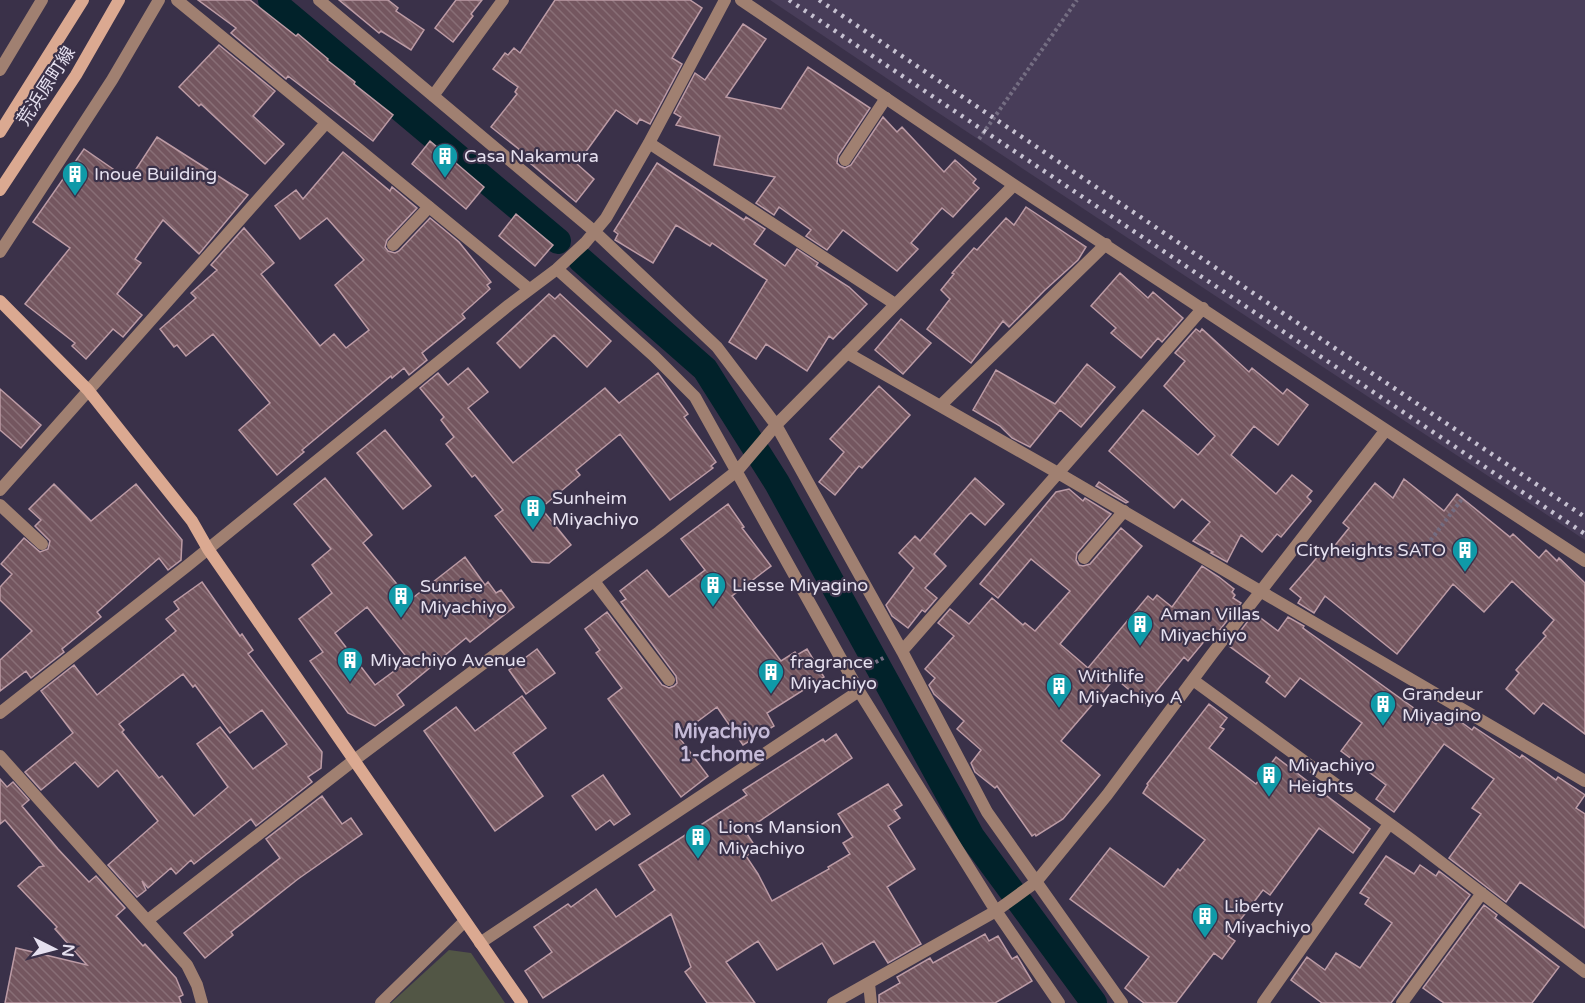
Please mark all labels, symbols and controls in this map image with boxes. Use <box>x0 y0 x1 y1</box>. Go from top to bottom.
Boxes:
street label: 荒浜原町線 <box>12 42 80 130</box>
building icon: Casa Nakamura <box>430 141 460 179</box>
place label: Casa Nakamura <box>464 145 599 167</box>
building icon: Inoue Building <box>60 159 90 197</box>
place label: Inoue Building <box>94 163 217 185</box>
place label: Sunheim Miyachiyo <box>552 487 639 530</box>
building icon: Sunheim Miyachiyo <box>518 493 548 531</box>
building icon: Cityheights SATO <box>1450 535 1480 573</box>
place label: Cityheights SATO <box>1296 539 1446 561</box>
building icon: Liesse Miyagino <box>698 570 728 608</box>
place label: Liesse Miyagino <box>732 574 868 596</box>
place label: Sunrise Miyachiyo <box>420 575 507 618</box>
building icon: Sunrise Miyachiyo <box>386 581 416 619</box>
place label: Aman Villas Miyachiyo <box>1160 603 1260 646</box>
building icon: Aman Villas Miyachiyo <box>1125 609 1155 647</box>
building icon: Miyachiyo Avenue <box>335 645 365 683</box>
place label: Miyachiyo Avenue <box>370 649 526 671</box>
place label: fragrance Miyachiyo <box>790 651 877 694</box>
building icon: fragrance Miyachiyo <box>756 657 786 695</box>
place label: Withlife Miyachiyo A <box>1078 665 1183 708</box>
building icon: Withlife Miyachiyo A <box>1044 671 1074 709</box>
place label: Grandeur Miyagino <box>1402 683 1483 726</box>
building icon: Grandeur Miyagino <box>1368 689 1398 727</box>
district label: Miyachiyo 1-chome <box>674 720 770 767</box>
place label: Miyachiyo Heights <box>1288 754 1375 797</box>
building icon: Miyachiyo Heights <box>1254 760 1284 798</box>
place label: Lions Mansion Miyachiyo <box>718 816 842 859</box>
building icon: Lions Mansion Miyachiyo <box>683 822 713 860</box>
place label: Liberty Miyachiyo <box>1224 895 1311 938</box>
building icon: Liberty Miyachiyo <box>1190 901 1220 939</box>
north arrow <box>24 919 84 979</box>
text: N <box>57 943 79 958</box>

